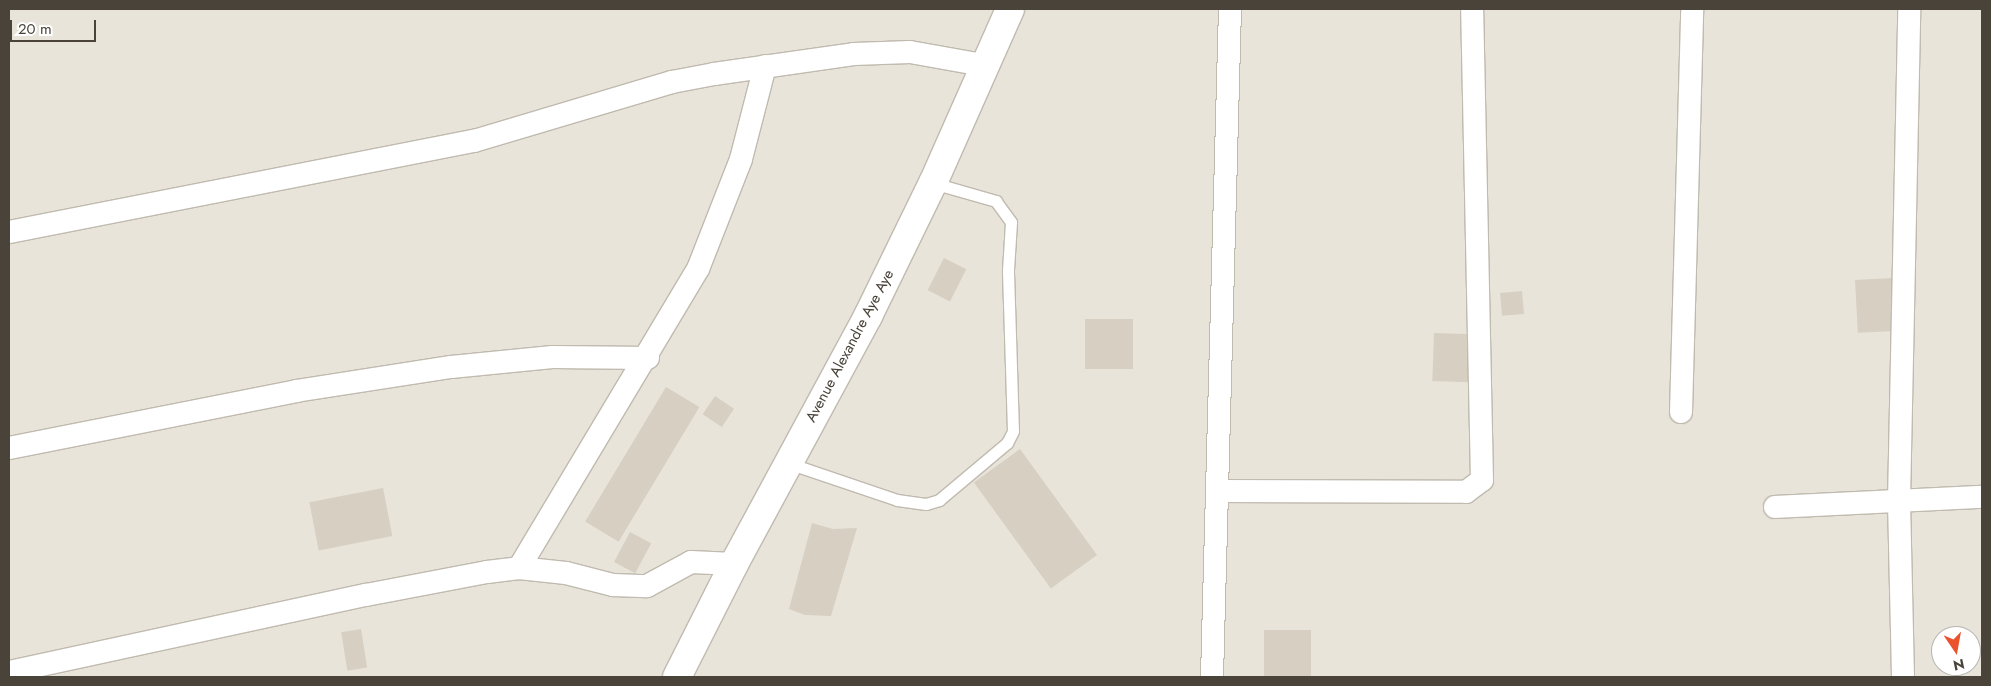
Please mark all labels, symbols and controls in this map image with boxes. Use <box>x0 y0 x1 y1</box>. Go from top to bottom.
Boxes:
scale bar <box>12 10 99 42</box>
text: 20 m <box>18 18 52 40</box>
street label: Avenue Alexandre Aye Aye <box>802 267 898 425</box>
north arrow <box>1931 626 1981 676</box>
text: N <box>1951 654 1966 676</box>

